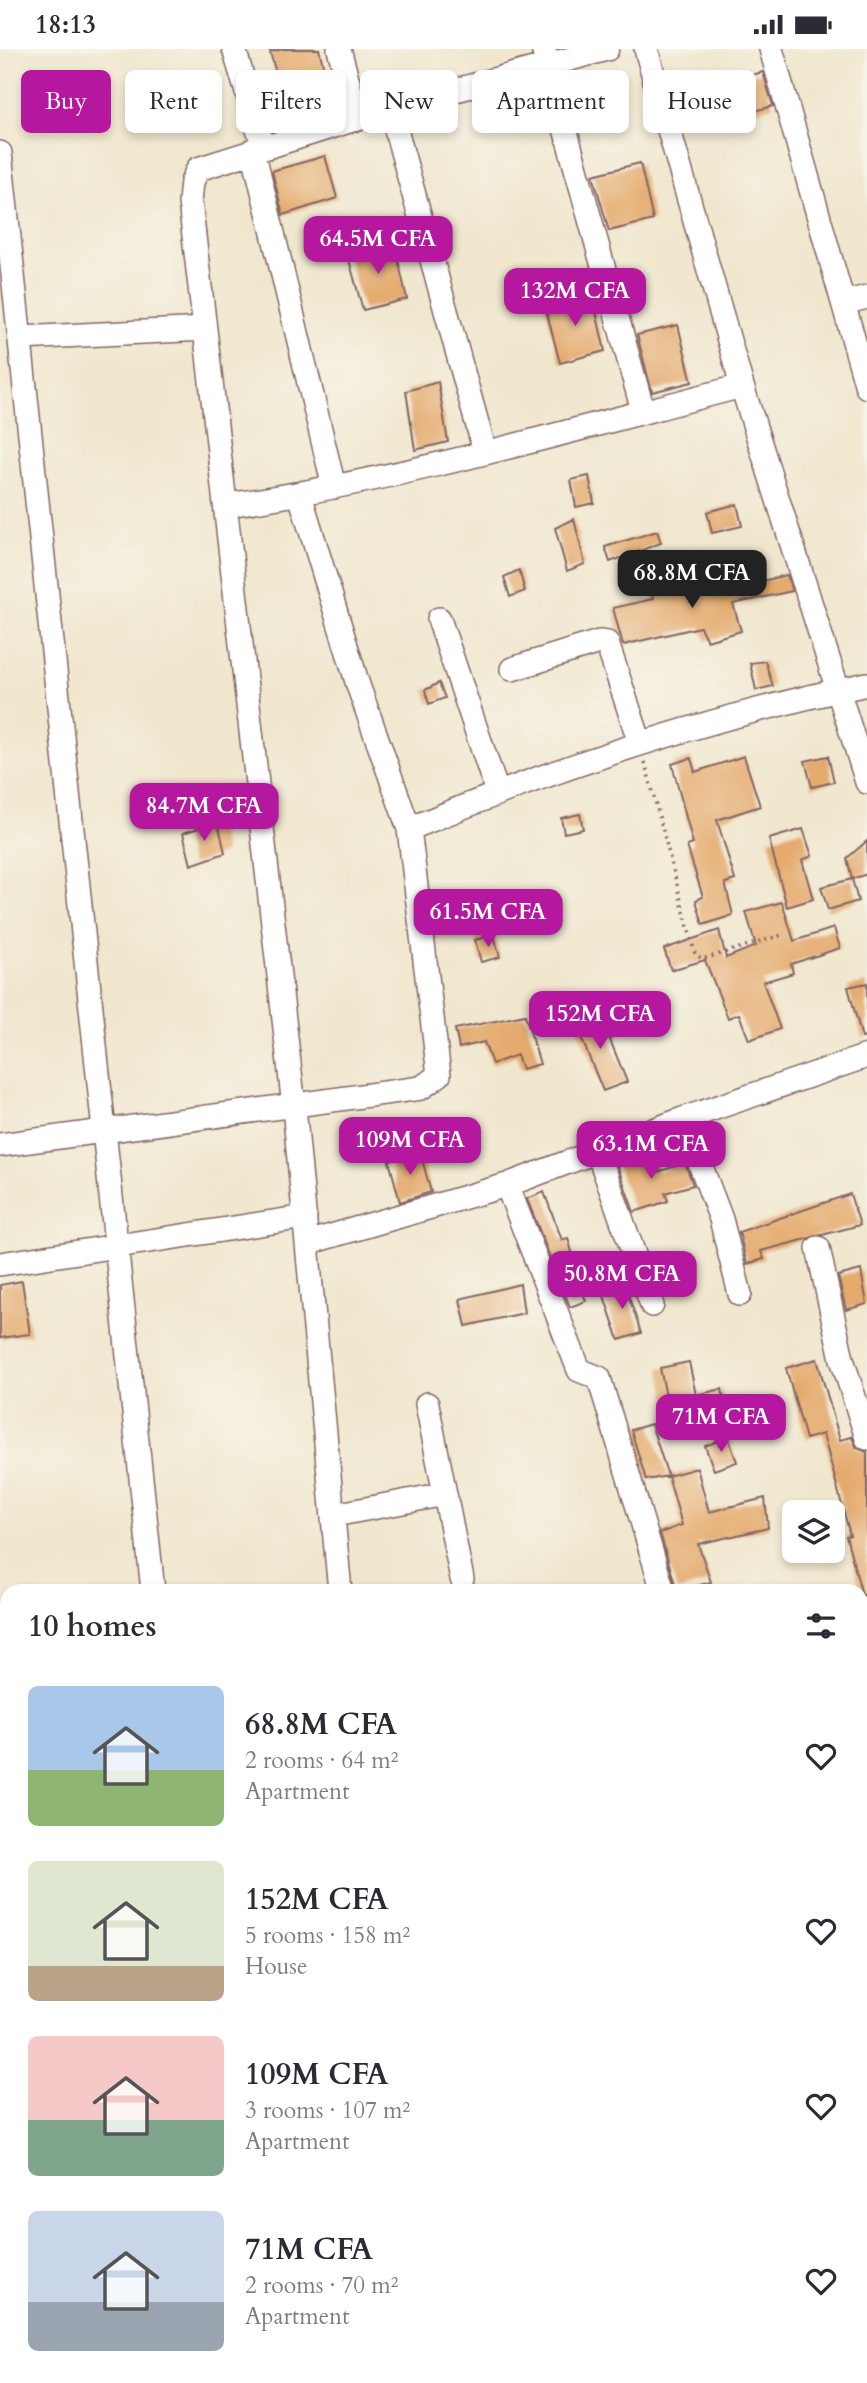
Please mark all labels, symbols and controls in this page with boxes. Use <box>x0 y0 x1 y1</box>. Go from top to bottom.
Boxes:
text: 18:13 <box>35 7 96 42</box>
chip: Buy <box>21 70 111 133</box>
chip: Rent <box>125 70 222 133</box>
chip: Filters <box>236 70 346 133</box>
chip: New <box>360 70 458 133</box>
chip: Apartment <box>472 70 629 133</box>
chip: House <box>643 70 756 133</box>
pin: 64.5M CFA <box>298 217 458 276</box>
text: 64.5M CFA <box>320 223 436 254</box>
pin: 132M CFA <box>503 268 647 328</box>
text: 132M CFA <box>520 275 630 306</box>
pin: 68.8M CFA <box>612 551 772 610</box>
text: 68.8M CFA <box>634 557 750 588</box>
pin: 84.7M CFA <box>124 783 284 843</box>
text: 84.7M CFA <box>146 790 262 821</box>
pin: 61.5M CFA <box>408 890 568 949</box>
text: 61.5M CFA <box>430 896 546 927</box>
pin: 152M CFA <box>528 991 672 1051</box>
text: 152M CFA <box>545 998 655 1029</box>
pin: 109M CFA <box>338 1117 482 1177</box>
pin: 63.1M CFA <box>571 1121 731 1181</box>
text: 109M CFA <box>355 1124 465 1155</box>
text: 63.1M CFA <box>593 1128 709 1159</box>
pin: 50.8M CFA <box>542 1251 702 1311</box>
text: 50.8M CFA <box>564 1258 680 1289</box>
pin: 71M CFA <box>656 1395 786 1454</box>
text: 71M CFA <box>672 1401 770 1432</box>
map controls <box>782 1500 845 1563</box>
button: layers <box>782 1500 845 1563</box>
text: 10 homes <box>28 1606 157 1647</box>
icon: filters <box>802 1607 840 1645</box>
text: 68.8M CFA <box>245 1704 397 1745</box>
icon: home <box>84 1714 168 1798</box>
icon: heart <box>802 1737 840 1775</box>
text: 2 rooms · 64 m² <box>245 1745 398 1776</box>
text: Apartment <box>245 1776 349 1807</box>
text: 152M CFA <box>245 1879 389 1920</box>
icon: home <box>84 1889 168 1973</box>
icon: heart <box>802 1912 840 1950</box>
text: 5 rooms · 158 m² <box>245 1920 410 1951</box>
text: House <box>245 1951 307 1982</box>
text: 109M CFA <box>245 2054 389 2095</box>
icon: home <box>84 2064 168 2148</box>
icon: heart <box>802 2087 840 2125</box>
text: 3 rooms · 107 m² <box>245 2095 410 2126</box>
text: Apartment <box>245 2126 349 2157</box>
text: 71M CFA <box>245 2229 373 2270</box>
icon: home <box>84 2239 168 2323</box>
icon: heart <box>802 2262 840 2300</box>
text: 2 rooms · 70 m² <box>245 2270 398 2301</box>
text: Apartment <box>245 2301 349 2332</box>

